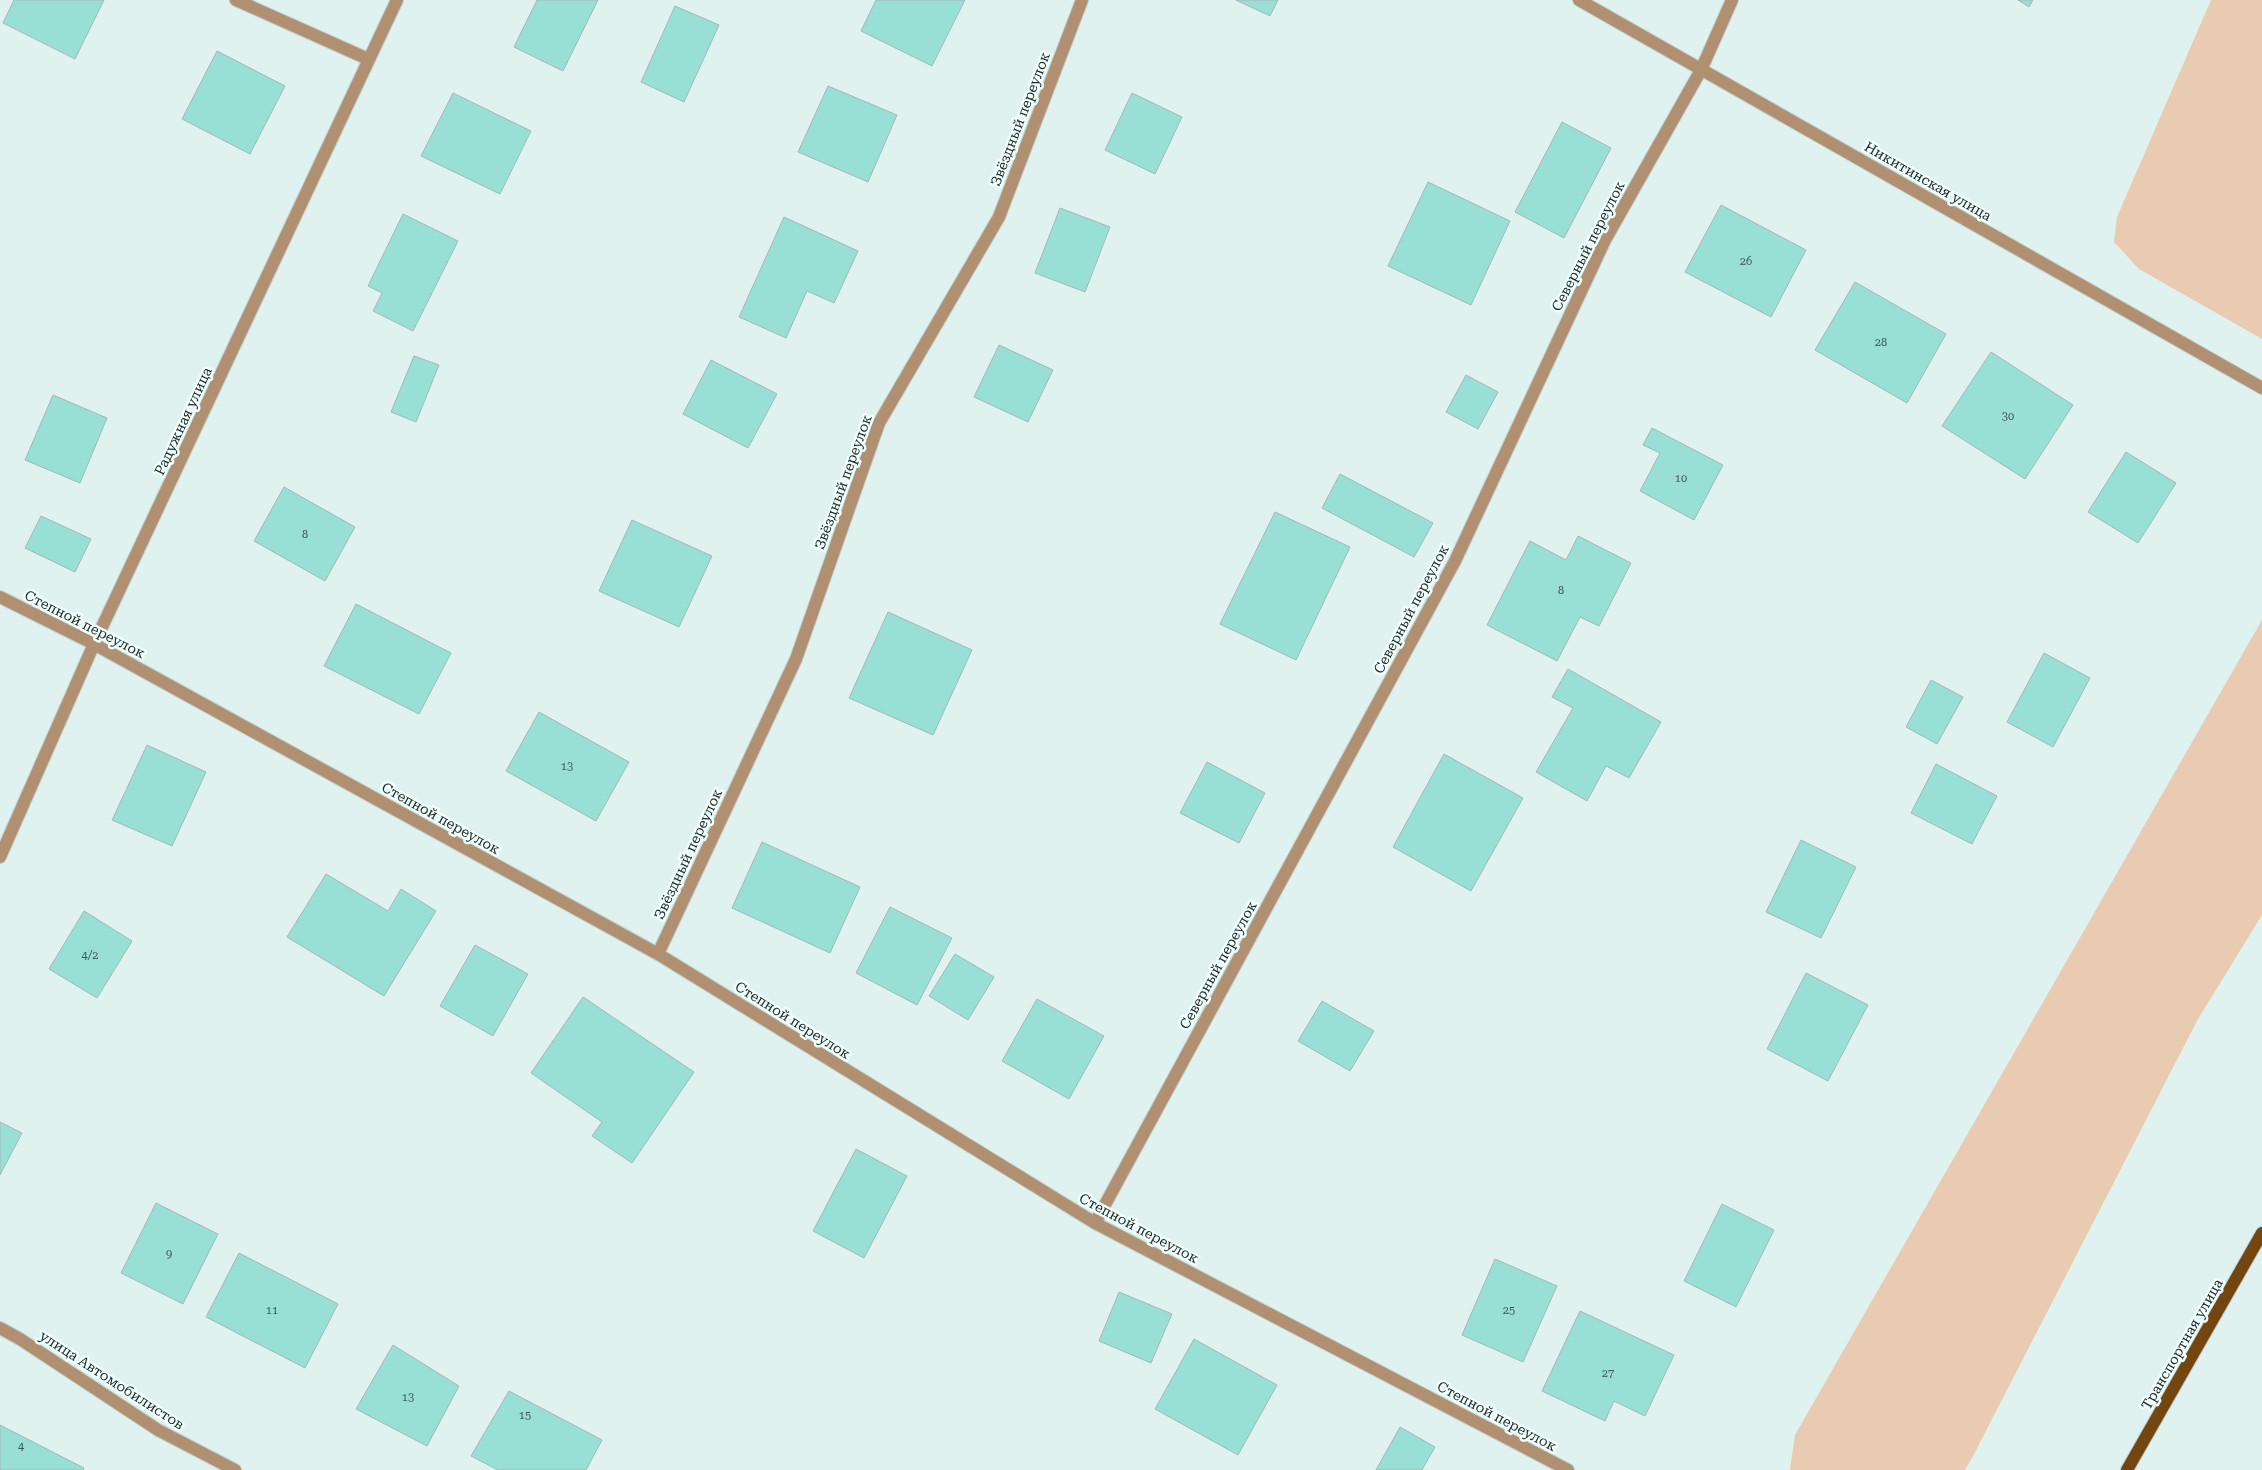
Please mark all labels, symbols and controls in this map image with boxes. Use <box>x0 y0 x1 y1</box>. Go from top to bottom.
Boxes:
street label: Звёздный переулок <box>987 50 1053 188</box>
street label: Никитинская улица <box>1862 138 1995 224</box>
street label: Северный переулок <box>1548 178 1628 314</box>
house number: 26 <box>1740 255 1752 268</box>
house number: 28 <box>1875 336 1887 349</box>
street label: Радужная улица <box>151 364 215 477</box>
house number: 30 <box>2002 410 2014 423</box>
street label: Звёздный переулок <box>811 412 875 552</box>
house number: 10 <box>1675 472 1687 485</box>
house number: 8 <box>302 528 308 541</box>
street label: Северный переулок <box>1370 542 1452 676</box>
house number: 8 <box>1558 584 1564 597</box>
street label: Степной переулок <box>22 587 148 661</box>
house number: 13 <box>561 760 573 773</box>
street label: Степной переулок <box>379 779 503 857</box>
street label: Звёздный переулок <box>651 786 725 922</box>
street label: Северный переулок <box>1176 898 1260 1032</box>
house number: 4/2 <box>82 949 98 962</box>
street label: Степной переулок <box>732 978 854 1062</box>
street label: Степной переулок <box>1077 1190 1201 1266</box>
house number: 9 <box>166 1248 172 1261</box>
street label: Транспортная улица <box>2138 1275 2226 1412</box>
house number: 11 <box>266 1304 278 1317</box>
house number: 25 <box>1503 1304 1515 1317</box>
street label: улица Автомобилистов <box>37 1327 187 1433</box>
house number: 27 <box>1602 1367 1614 1380</box>
street label: Степной переулок <box>1435 1378 1559 1454</box>
house number: 13 <box>402 1391 414 1404</box>
house number: 15 <box>519 1409 531 1422</box>
house number: 4 <box>18 1440 25 1453</box>

